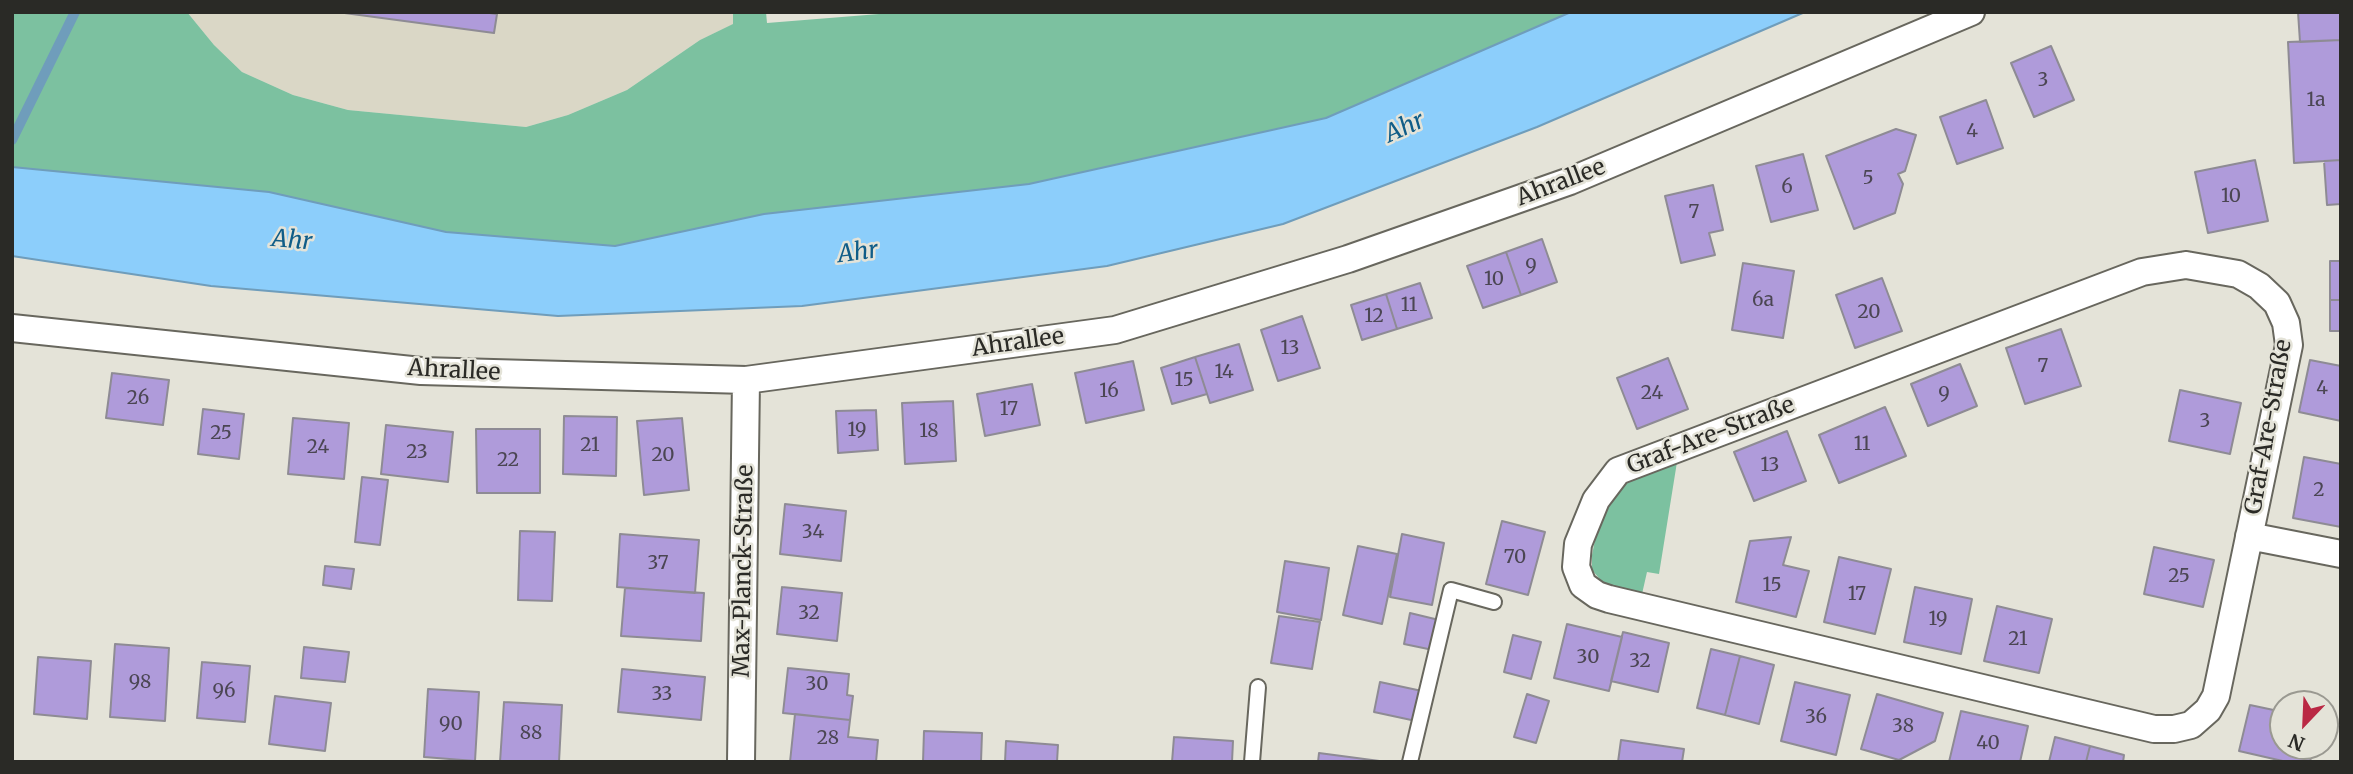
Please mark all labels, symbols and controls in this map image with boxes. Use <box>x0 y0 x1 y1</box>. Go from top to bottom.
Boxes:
house number: 3 <box>2038 70 2048 92</box>
house number: 1a <box>2307 90 2325 112</box>
water label: Ahr <box>1381 107 1429 149</box>
house number: 4 <box>1966 121 1978 143</box>
street label: Ahrallee <box>1513 154 1609 212</box>
house number: 5 <box>1862 168 1874 190</box>
house number: 6 <box>1781 177 1793 199</box>
house number: 10 <box>2221 186 2241 208</box>
house number: 7 <box>1689 202 1699 224</box>
water label: Ahr <box>271 225 313 257</box>
water label: Ahr <box>836 236 880 270</box>
house number: 9 <box>1525 256 1537 278</box>
house number: 10 <box>1484 269 1504 291</box>
house number: 6a <box>1752 290 1774 312</box>
house number: 11 <box>1401 295 1417 317</box>
house number: 20 <box>1857 302 1881 324</box>
house number: 12 <box>1364 306 1384 328</box>
street label: Ahrallee <box>970 323 1066 363</box>
street label: Graf-Are-Straße <box>2240 337 2298 517</box>
house number: 13 <box>1281 338 1299 360</box>
street label: Ahrallee <box>407 355 501 387</box>
house number: 7 <box>2038 356 2048 378</box>
house number: 14 <box>1214 362 1234 384</box>
house number: 15 <box>1174 370 1194 392</box>
house number: 4 <box>2316 378 2328 400</box>
house number: 16 <box>1099 381 1119 403</box>
house number: 24 <box>1641 383 1663 405</box>
house number: 9 <box>1938 384 1950 406</box>
house number: 26 <box>127 388 149 410</box>
street label: Graf-Are-Straße <box>1623 391 1799 481</box>
house number: 17 <box>1000 399 1018 421</box>
house number: 3 <box>2200 411 2210 433</box>
house number: 19 <box>847 420 867 442</box>
house number: 18 <box>919 421 939 443</box>
house number: 25 <box>210 423 232 445</box>
house number: 11 <box>1854 434 1870 456</box>
house number: 21 <box>580 435 600 457</box>
house number: 24 <box>307 437 329 459</box>
house number: 23 <box>406 442 428 464</box>
house number: 20 <box>651 445 675 467</box>
house number: 22 <box>497 450 519 472</box>
house number: 13 <box>1761 455 1779 477</box>
street label: Max-Planck-Straße <box>728 464 760 678</box>
house number: 2 <box>2313 480 2325 502</box>
house number: 34 <box>802 522 824 544</box>
house number: 70 <box>1504 547 1526 569</box>
house number: 37 <box>647 553 669 575</box>
house number: 25 <box>2168 566 2190 588</box>
house number: 15 <box>1762 575 1782 597</box>
house number: 17 <box>1848 584 1866 606</box>
house number: 32 <box>798 603 820 625</box>
house number: 19 <box>1928 609 1948 631</box>
house number: 21 <box>2008 629 2028 651</box>
house number: 30 <box>1577 647 1599 669</box>
house number: 32 <box>1629 651 1651 673</box>
house number: 98 <box>129 672 151 694</box>
house number: 30 <box>806 674 828 696</box>
house number: 96 <box>213 681 235 703</box>
house number: 33 <box>652 684 672 706</box>
north arrow <box>2269 690 2339 760</box>
house number: 36 <box>1805 707 1827 729</box>
house number: 90 <box>439 714 463 736</box>
house number: 38 <box>1892 716 1914 738</box>
house number: 88 <box>520 723 542 745</box>
house number: 28 <box>817 728 839 750</box>
text: N <box>2285 729 2308 756</box>
house number: 40 <box>1976 733 2000 755</box>

